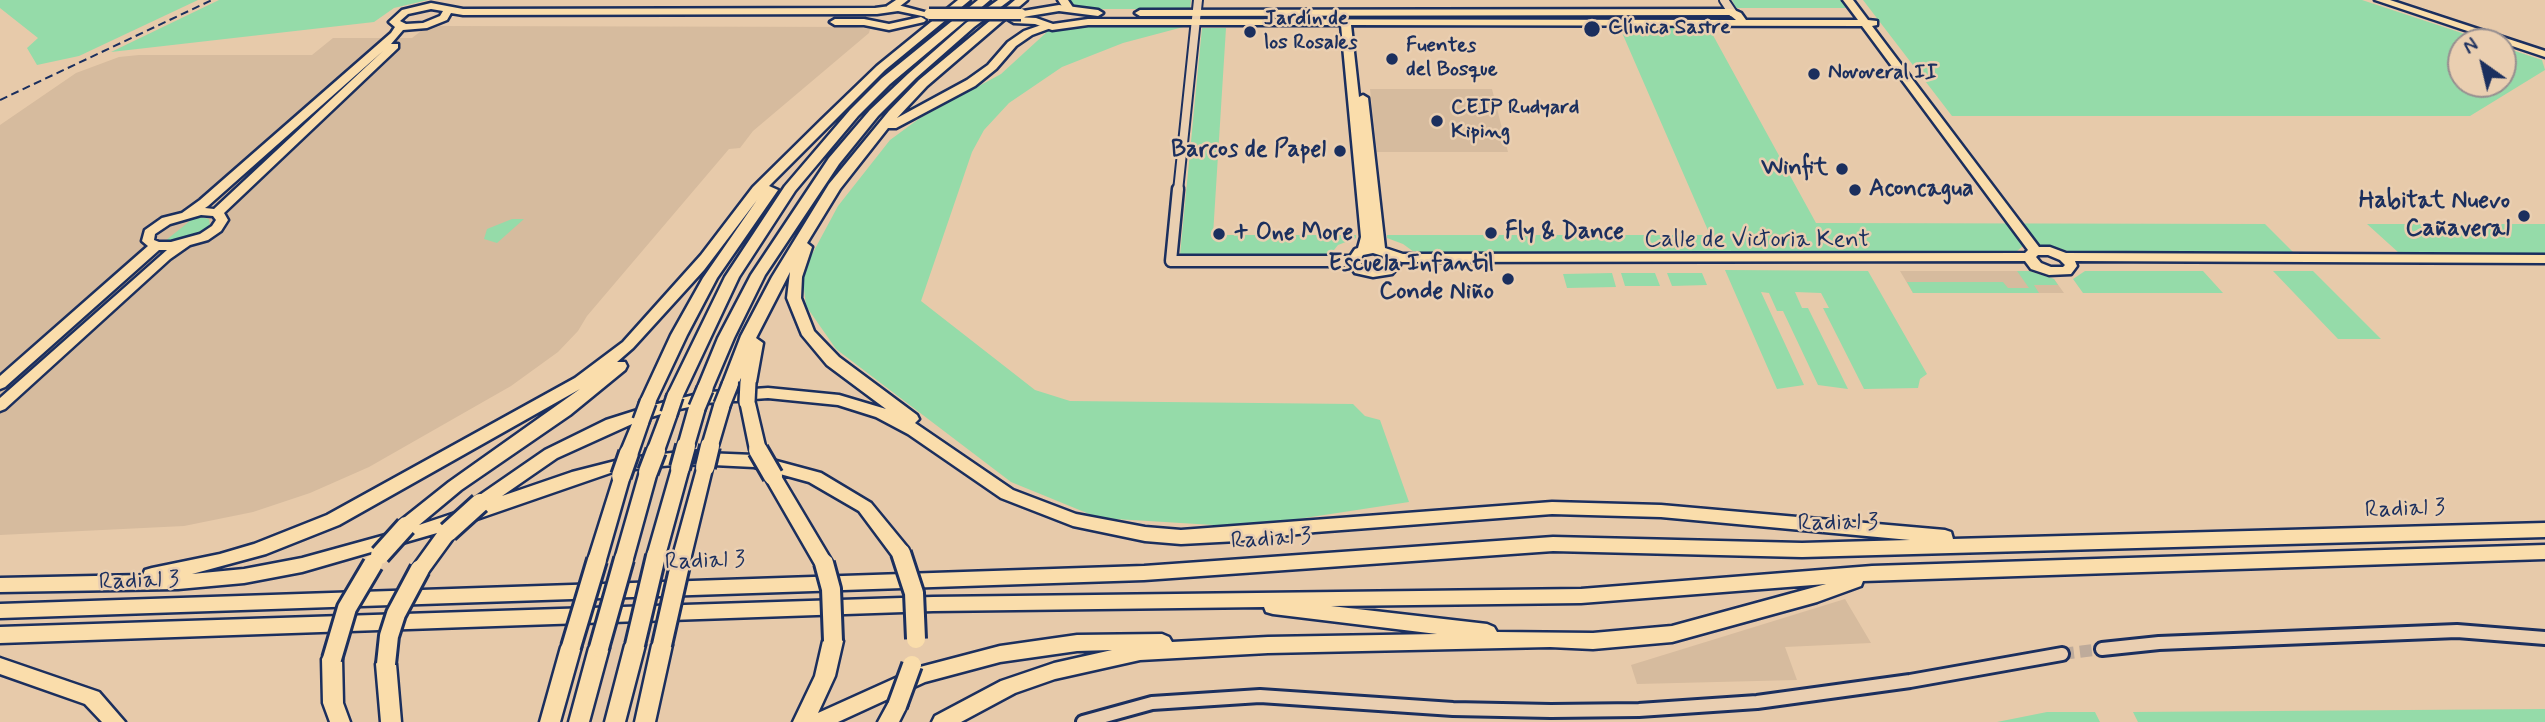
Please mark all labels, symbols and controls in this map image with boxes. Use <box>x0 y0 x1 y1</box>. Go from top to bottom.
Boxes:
place label: Jardín de los Rosales <box>1264 7 1357 57</box>
place label: Clínica Sastre <box>1608 16 1730 42</box>
marker: Clínica Sastre <box>1582 19 1602 39</box>
marker: Jardín de los Rosales <box>1242 24 1258 40</box>
north arrow <box>2447 28 2517 98</box>
text: N <box>2459 33 2483 61</box>
place label: Fuentes del Bosque <box>1406 34 1498 84</box>
marker: Fuentes del Bosque <box>1384 51 1400 67</box>
place label: Novoveral II <box>1828 61 1938 87</box>
marker: Novoveral II <box>1806 66 1822 82</box>
place label: CEIP Rudyard Kiping <box>1451 96 1579 146</box>
marker: CEIP Rudyard Kiping <box>1429 113 1445 129</box>
place label: Barcos de Papel <box>1171 137 1326 165</box>
marker: Barcos de Papel <box>1332 143 1348 159</box>
place label: Winfit <box>1761 155 1828 183</box>
marker: Winfit <box>1834 161 1850 177</box>
place label: Aconcagua <box>1869 176 1974 204</box>
marker: Aconcagua <box>1847 182 1863 198</box>
place label: Habitat Nuevo Cañaveral <box>2359 188 2510 244</box>
marker: Habitat Nuevo Cañaveral <box>2516 208 2532 224</box>
place label: Fly & Dance <box>1505 219 1624 247</box>
place label: + One More <box>1233 220 1353 248</box>
marker: Fly & Dance <box>1483 225 1499 241</box>
marker: + One More <box>1211 226 1227 242</box>
street label: Calle de Victoria Kent <box>1644 227 1870 255</box>
place label: Escuela Infantil Conde Niño <box>1328 251 1494 307</box>
marker: Escuela Infantil Conde Niño <box>1500 271 1516 287</box>
street label: Radial 3 <box>2364 494 2446 526</box>
street label: Radial 3 <box>1797 509 1879 539</box>
street label: Radial 3 <box>1230 523 1312 557</box>
street label: Radial 3 <box>664 546 746 578</box>
street label: Radial 3 <box>98 566 180 598</box>

